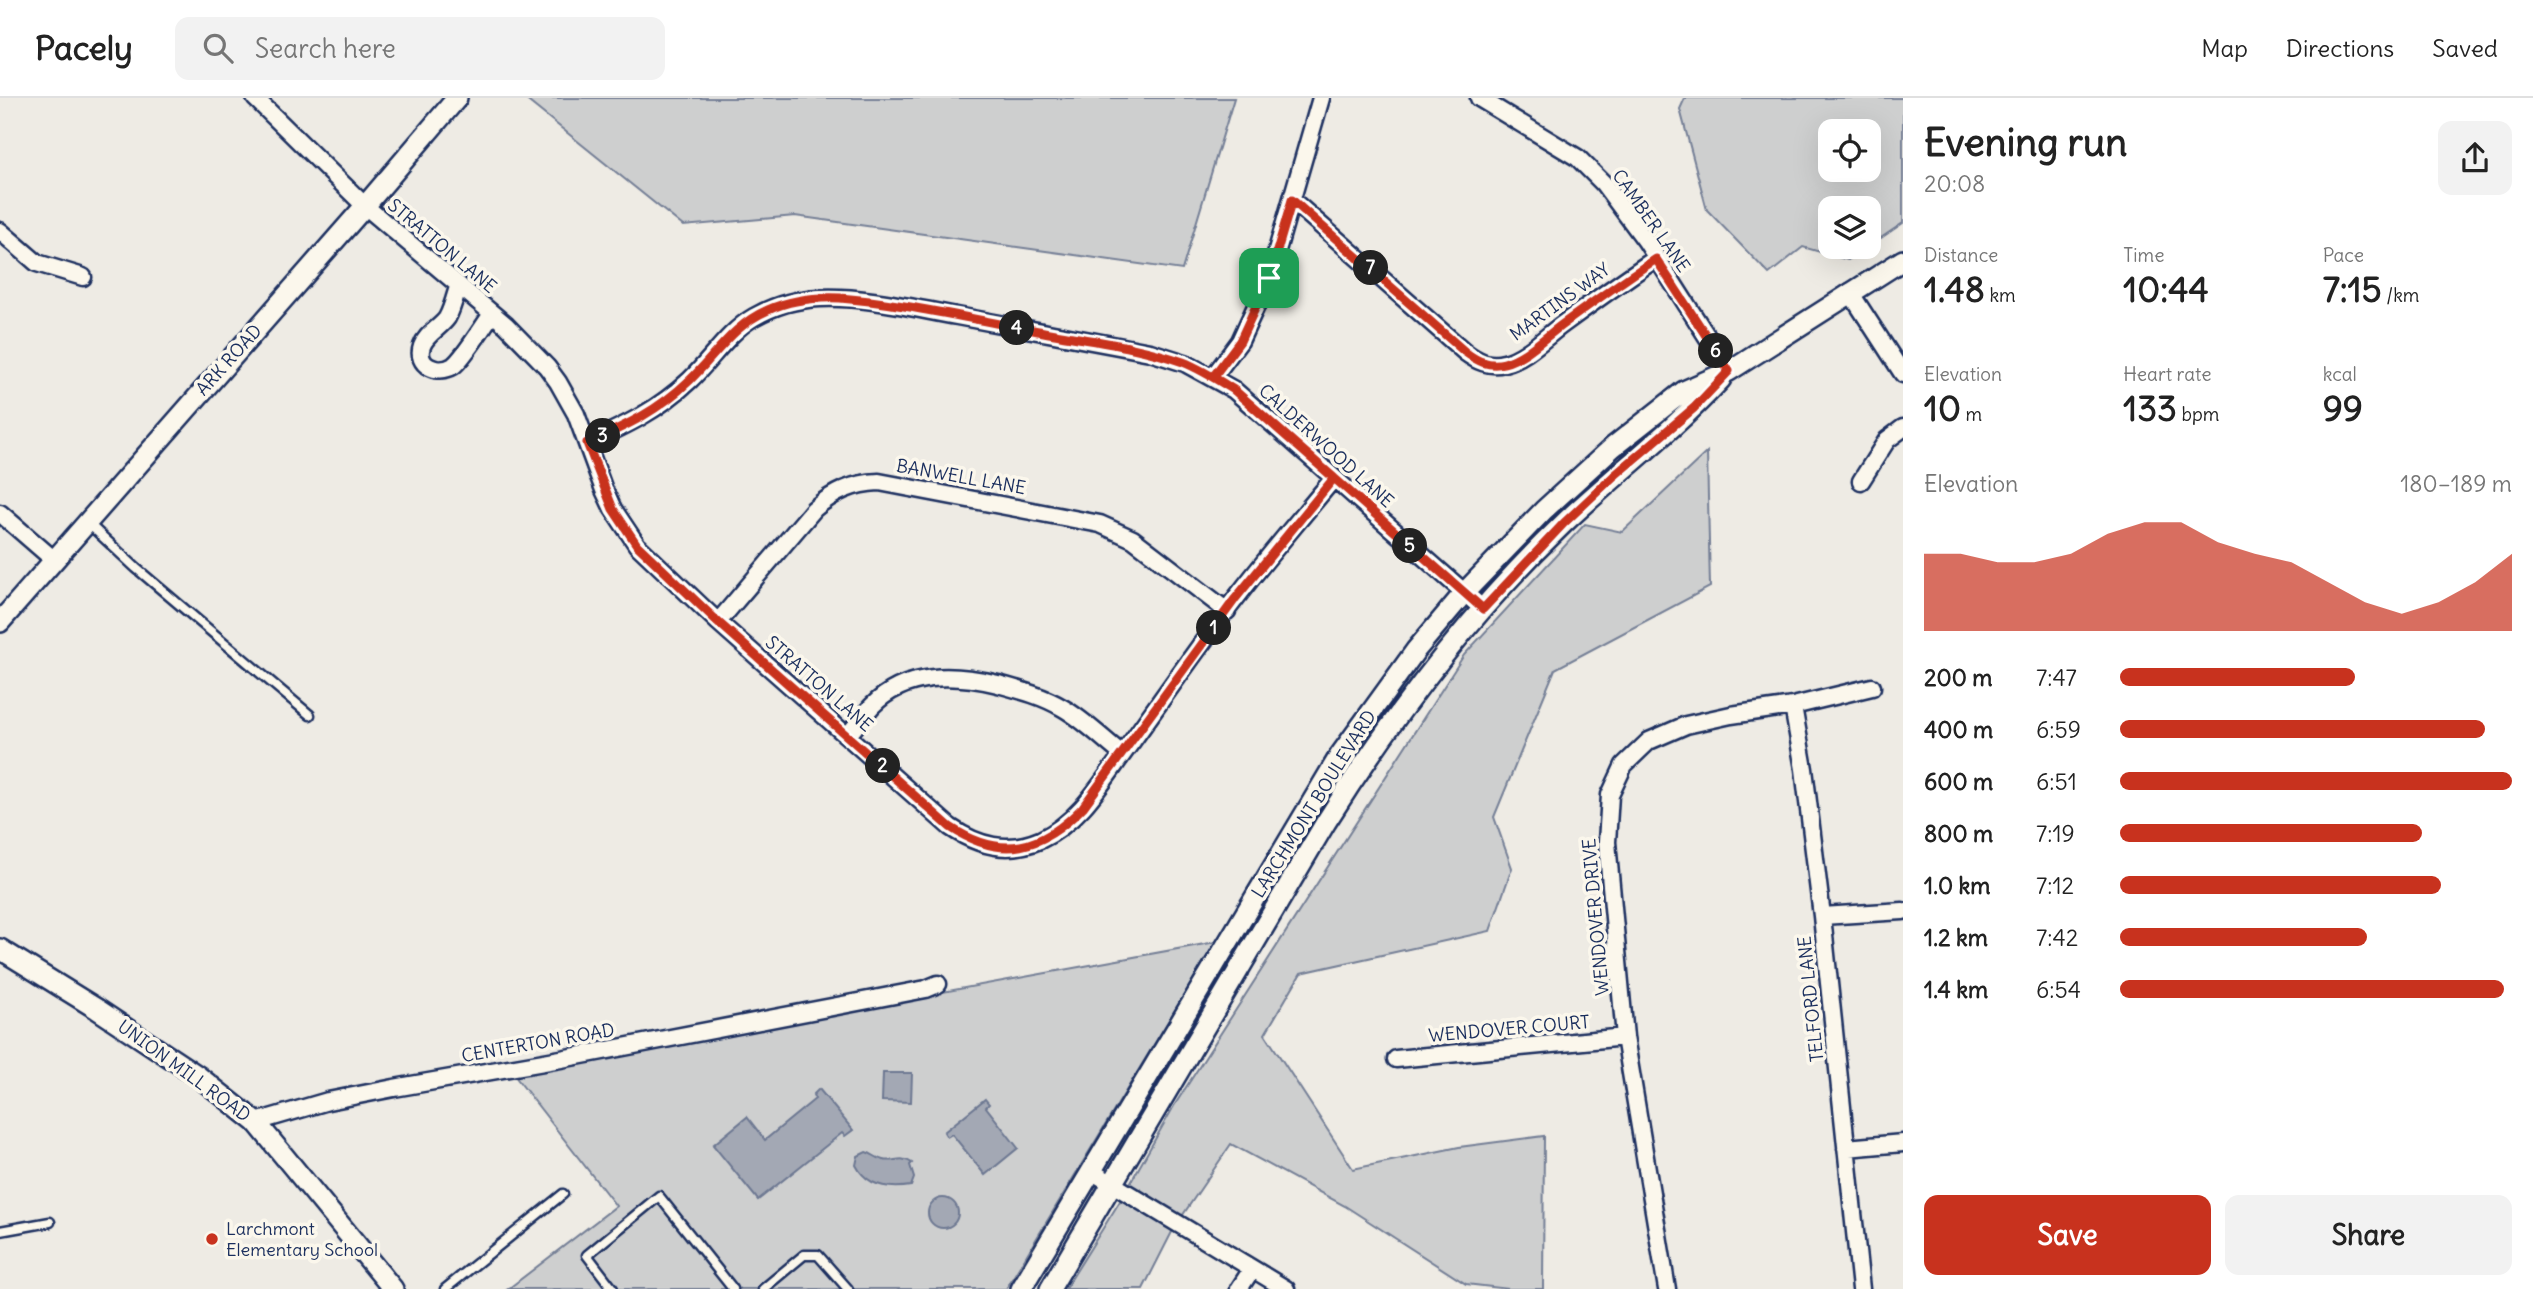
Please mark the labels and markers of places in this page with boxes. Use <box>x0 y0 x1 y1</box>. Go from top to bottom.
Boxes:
pin <box>1239 248 1299 308</box>
pin: 7 <box>1354 250 1388 286</box>
pin: 4 <box>1000 310 1034 345</box>
pin: 6 <box>1698 334 1734 368</box>
pin: 3 <box>586 418 620 454</box>
pin: 5 <box>1392 528 1428 564</box>
pin: 1 <box>1196 610 1232 646</box>
pin: 2 <box>866 748 900 784</box>
place label: Larchmont Elementary School <box>226 1217 378 1261</box>
marker: Larchmont Elementary School <box>204 1231 220 1247</box>

